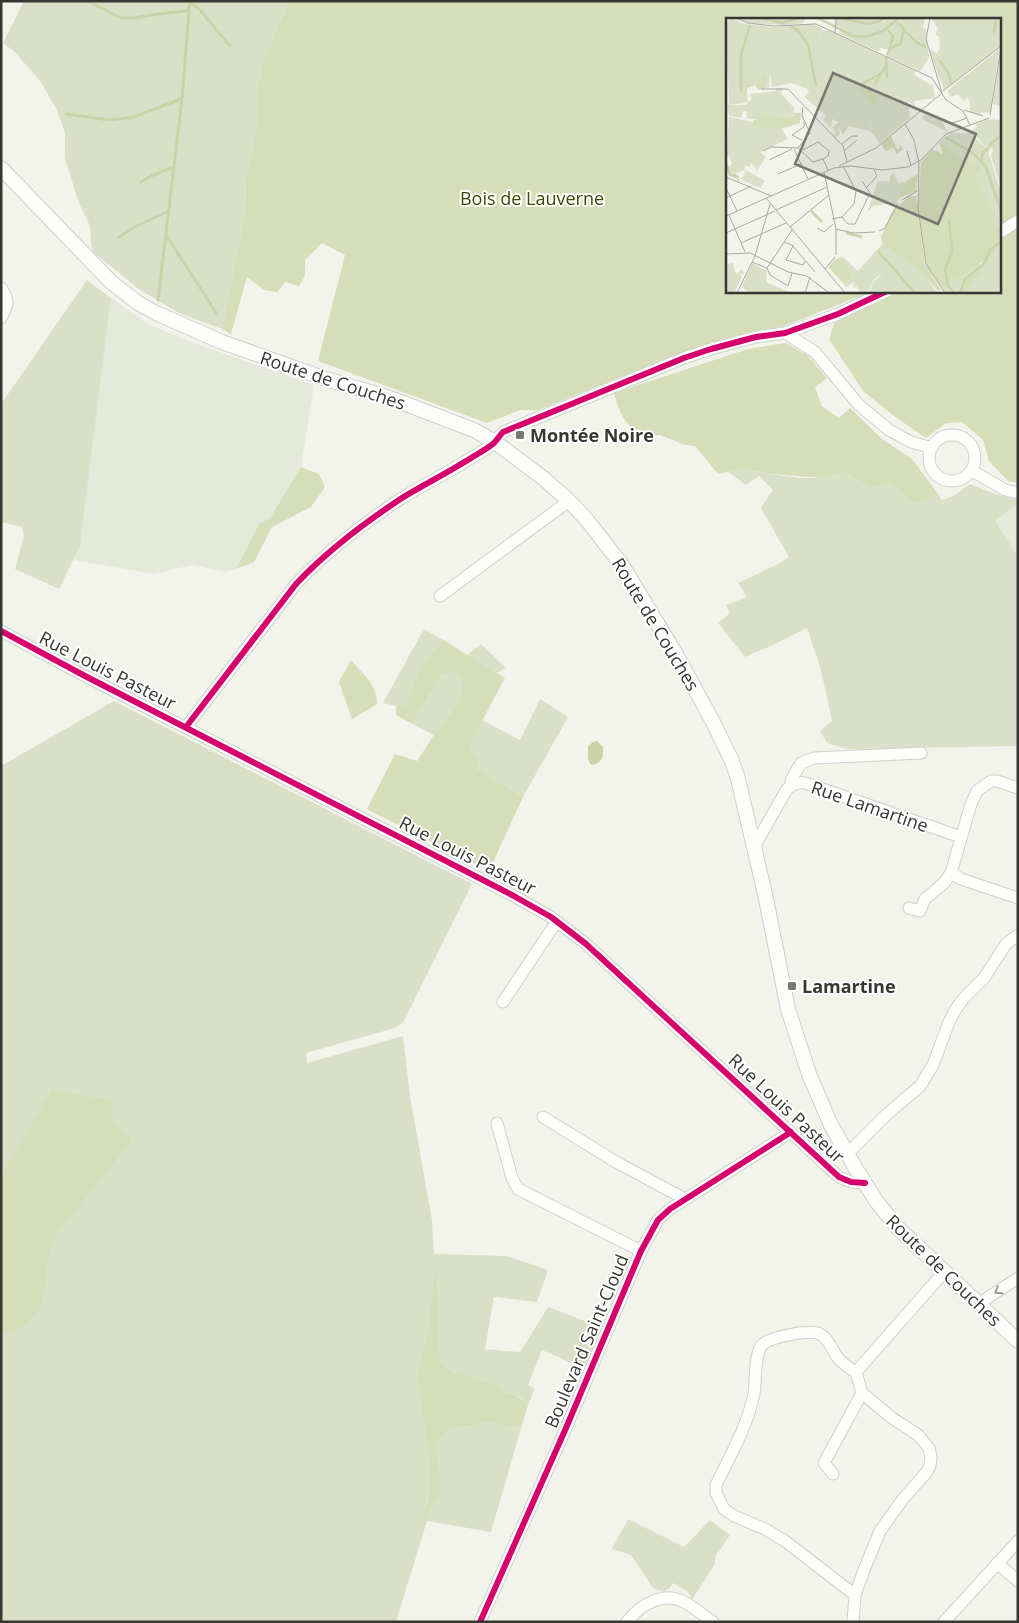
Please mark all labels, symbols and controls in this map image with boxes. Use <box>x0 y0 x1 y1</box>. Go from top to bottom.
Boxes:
inset map <box>726 18 1002 292</box>
park label: Bois de Lauverne <box>460 186 604 210</box>
street label: Route de Couches <box>257 345 409 415</box>
place label: Montée Noire <box>530 423 654 447</box>
marker: Montée Noire <box>514 429 526 441</box>
street label: Route de Couches <box>607 553 705 695</box>
street label: Rue Louis Pasteur <box>36 625 181 715</box>
street label: Rue Lamartine <box>808 775 932 837</box>
street label: Rue Louis Pasteur <box>396 810 541 900</box>
place label: Lamartine <box>802 974 896 998</box>
marker: Lamartine <box>786 980 798 992</box>
street label: Rue Louis Pasteur <box>724 1048 851 1168</box>
street label: Route de Couches <box>881 1209 1007 1331</box>
street label: Boulevard Saint-Cloud <box>538 1250 634 1432</box>
one-way arrow <box>994 1285 1004 1294</box>

